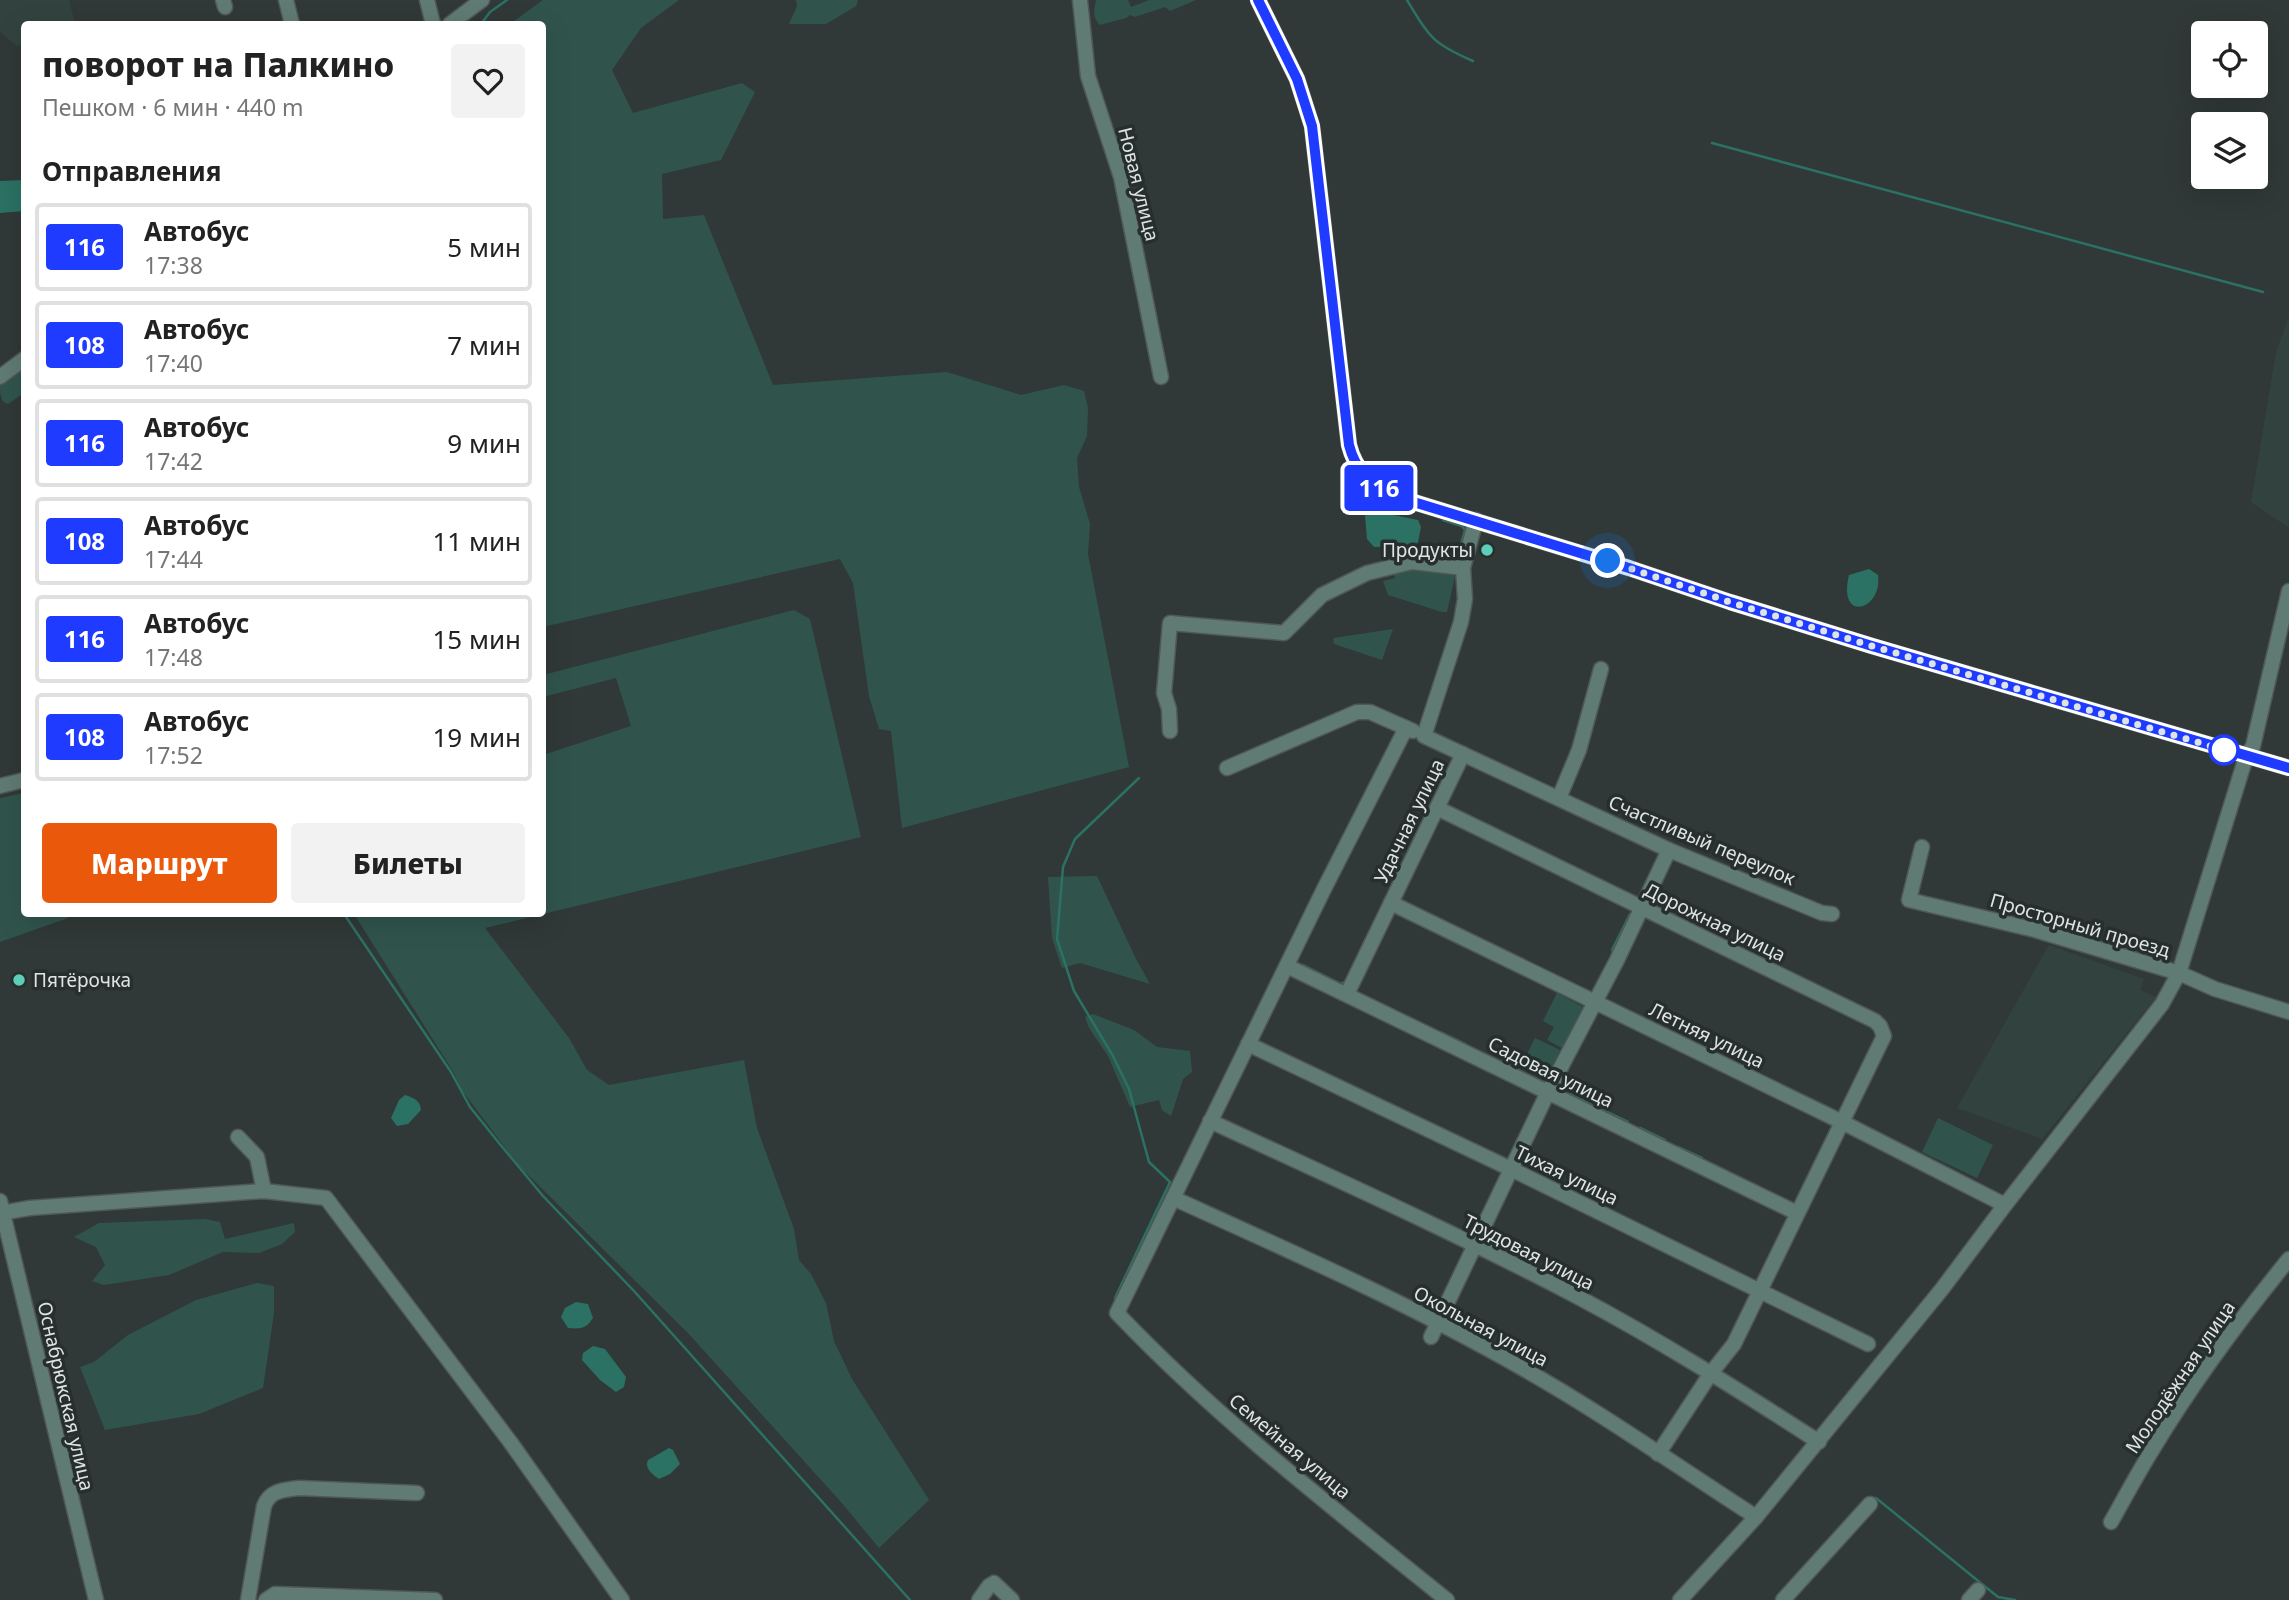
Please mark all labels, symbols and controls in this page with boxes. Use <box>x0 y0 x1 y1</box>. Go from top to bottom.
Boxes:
map controls <box>2191 21 2268 189</box>
button: locate <box>2191 21 2268 98</box>
text: поворот на Палкино <box>42 42 394 87</box>
button: heart <box>451 44 525 118</box>
text: Пешком · 6 мин · 440 m <box>42 91 304 123</box>
button: layers <box>2191 112 2268 189</box>
street label: Новая улица <box>1112 124 1166 244</box>
text: Отправления <box>42 153 221 189</box>
text: Автобус <box>144 213 249 249</box>
text: 5 мин <box>447 229 521 265</box>
text: 116 <box>64 230 105 263</box>
text: 17:38 <box>144 249 203 281</box>
text: Автобус <box>144 311 249 347</box>
text: 7 мин <box>447 327 521 363</box>
text: 108 <box>64 328 105 361</box>
text: 17:40 <box>144 347 203 379</box>
text: Автобус <box>144 409 249 445</box>
text: 9 мин <box>447 425 521 461</box>
text: 116 <box>64 426 105 459</box>
text: 17:42 <box>144 445 203 477</box>
line badge: 116 <box>1339 465 1419 511</box>
text: 116 <box>1358 471 1400 504</box>
text: Автобус <box>144 507 249 543</box>
text: 11 мин <box>432 523 521 559</box>
text: 108 <box>64 524 105 557</box>
place label: Продукты <box>1382 537 1473 563</box>
marker: Продукты <box>1479 542 1495 558</box>
text: 17:44 <box>144 543 203 575</box>
your location <box>1590 543 1625 578</box>
text: Автобус <box>144 605 249 641</box>
text: 15 мин <box>432 621 521 657</box>
text: 116 <box>64 622 105 655</box>
text: 17:48 <box>144 641 203 673</box>
text: Автобус <box>144 703 249 739</box>
text: 19 мин <box>432 719 521 755</box>
text: 108 <box>64 720 105 753</box>
unlabelled marker <box>2209 735 2239 765</box>
text: 17:52 <box>144 739 203 771</box>
street label: Удачная улица <box>1368 755 1450 887</box>
street label: Счастливый переулок <box>1605 789 1799 891</box>
button: Маршрут <box>42 823 277 903</box>
button: Билеты <box>291 823 525 903</box>
street label: Дорожная улица <box>1640 877 1790 967</box>
street label: Просторный проезд <box>1987 887 2173 963</box>
place label: Пятёрочка <box>33 967 131 993</box>
marker: Пятёрочка <box>11 972 27 988</box>
street label: Летняя улица <box>1645 996 1769 1074</box>
street label: Садовая улица <box>1484 1030 1618 1114</box>
street label: Тихая улица <box>1511 1139 1623 1211</box>
street label: Трудовая улица <box>1459 1208 1599 1296</box>
street label: Окольная улица <box>1409 1280 1553 1372</box>
street label: Молодёжная улица <box>2119 1296 2241 1458</box>
street label: Оснабрюкская улица <box>32 1299 100 1493</box>
street label: Семейная улица <box>1224 1387 1356 1505</box>

